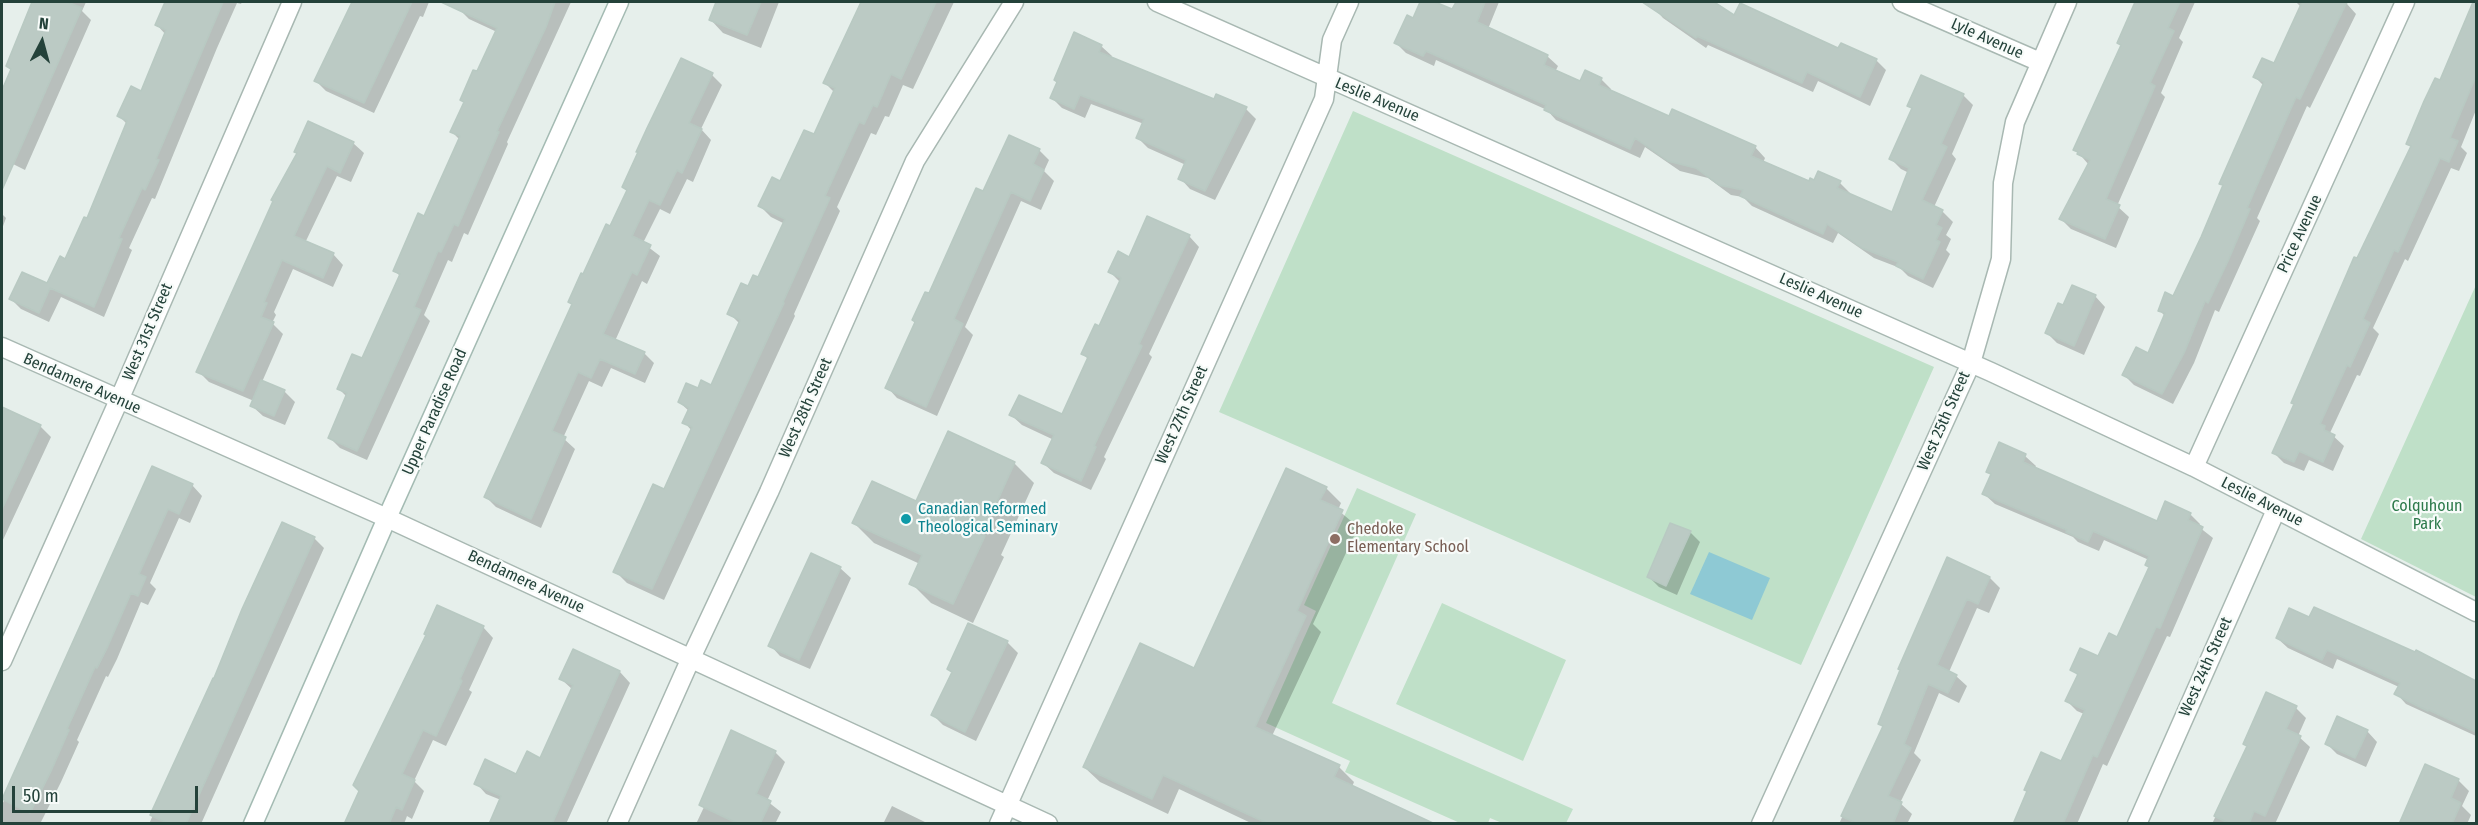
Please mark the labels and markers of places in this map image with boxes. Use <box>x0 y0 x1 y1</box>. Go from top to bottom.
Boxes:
place label: Canadian Reformed Theological Seminary <box>918 500 1058 538</box>
marker: Canadian Reformed Theological Seminary <box>899 512 913 526</box>
place label: Chedoke Elementary School <box>1347 520 1469 558</box>
marker: Chedoke Elementary School <box>1328 532 1342 546</box>

